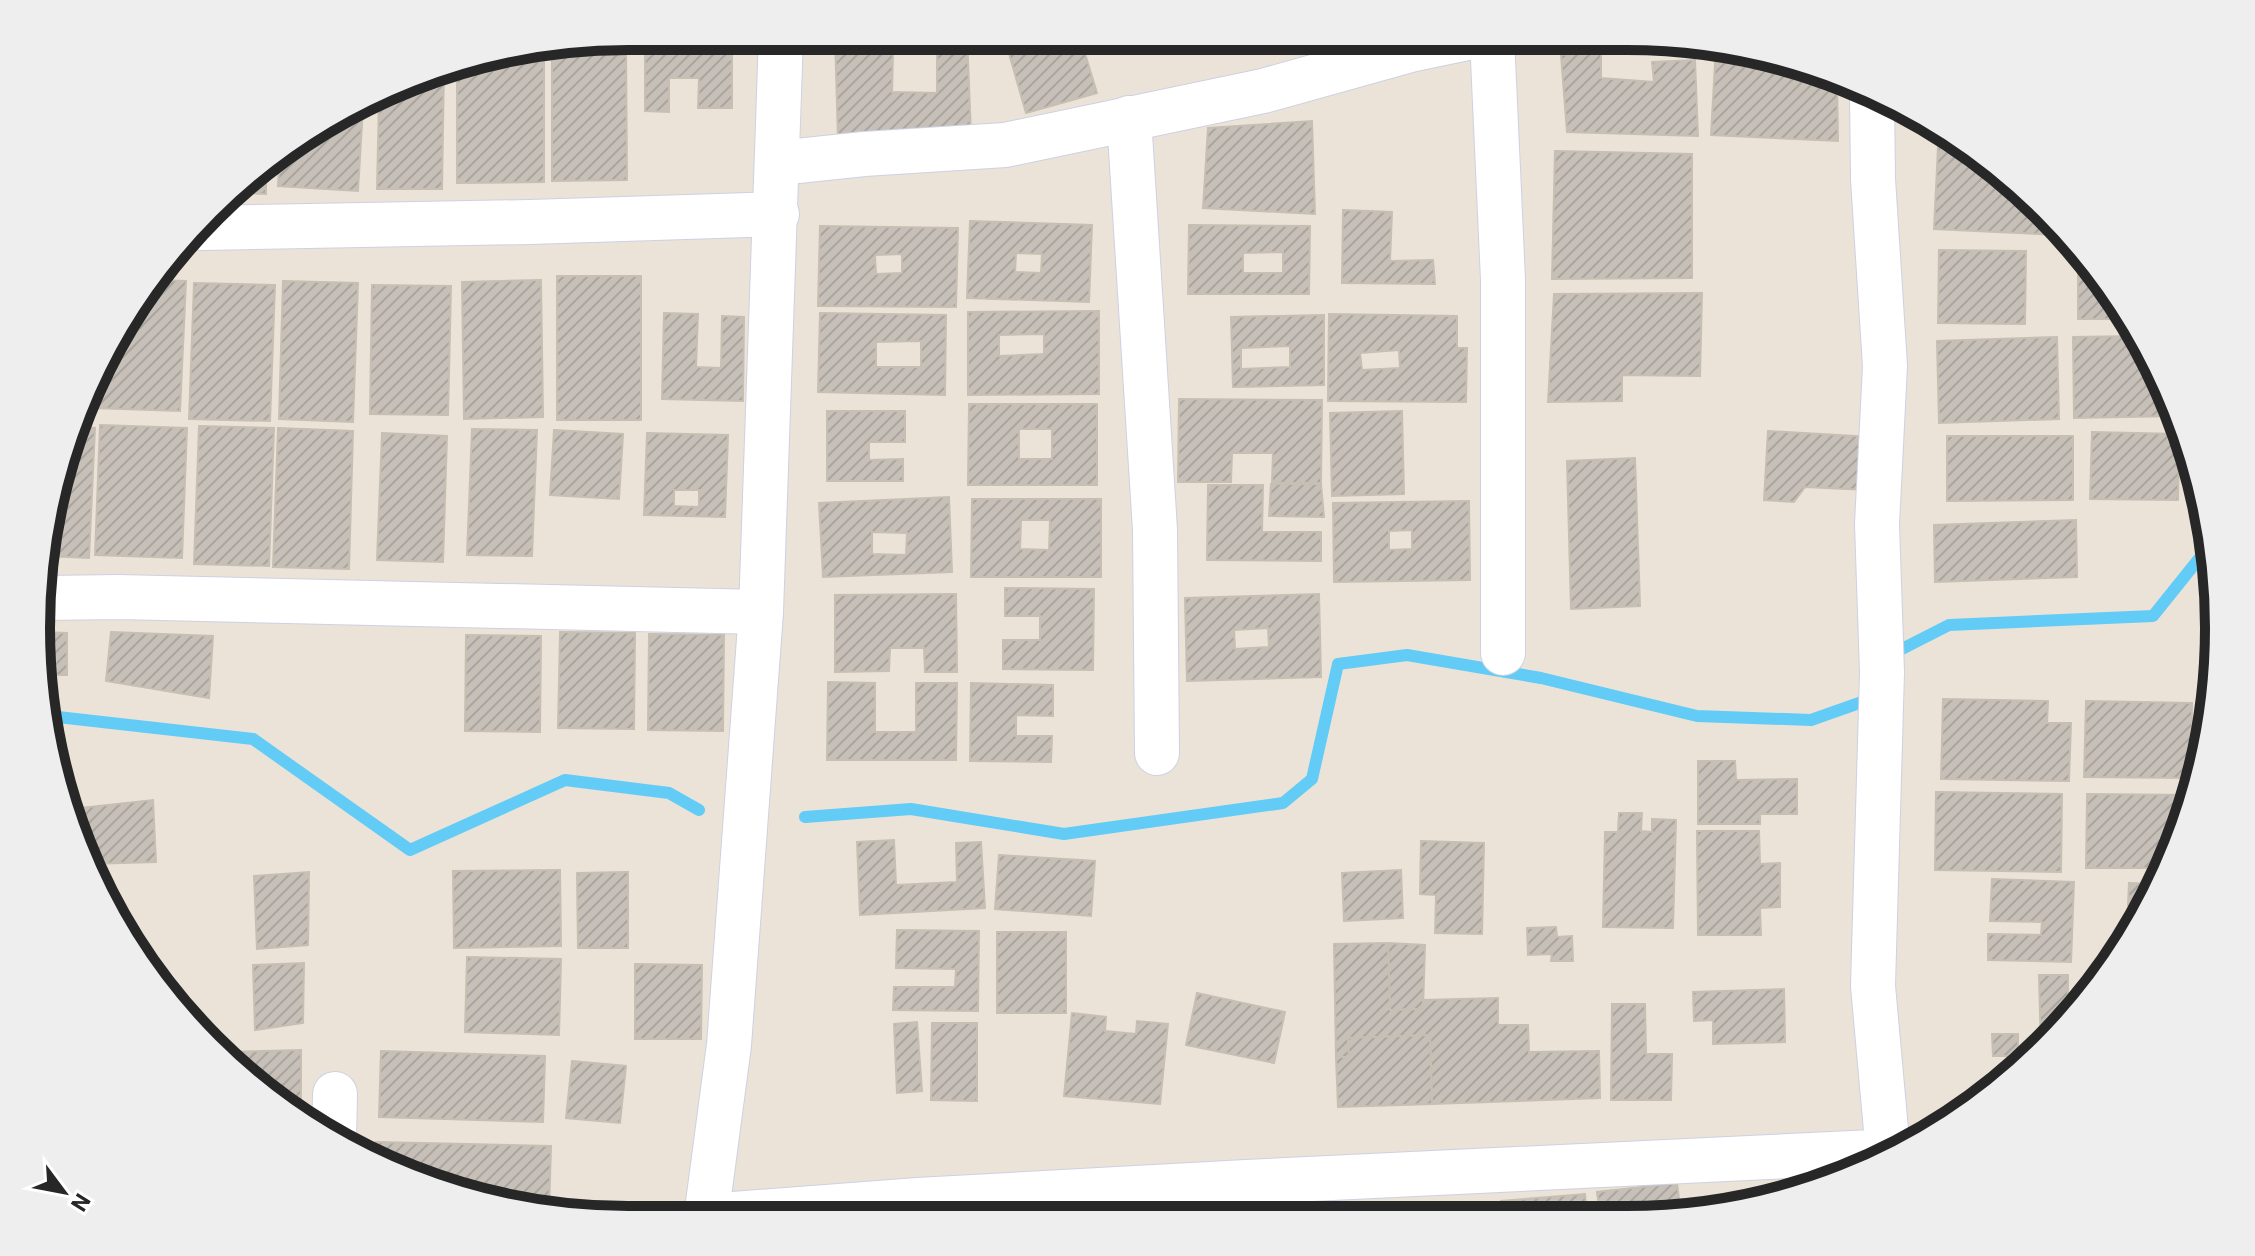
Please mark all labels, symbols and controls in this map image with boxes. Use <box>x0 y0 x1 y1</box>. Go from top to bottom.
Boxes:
north arrow <box>24 1152 104 1232</box>
text: N <box>66 1189 95 1216</box>

